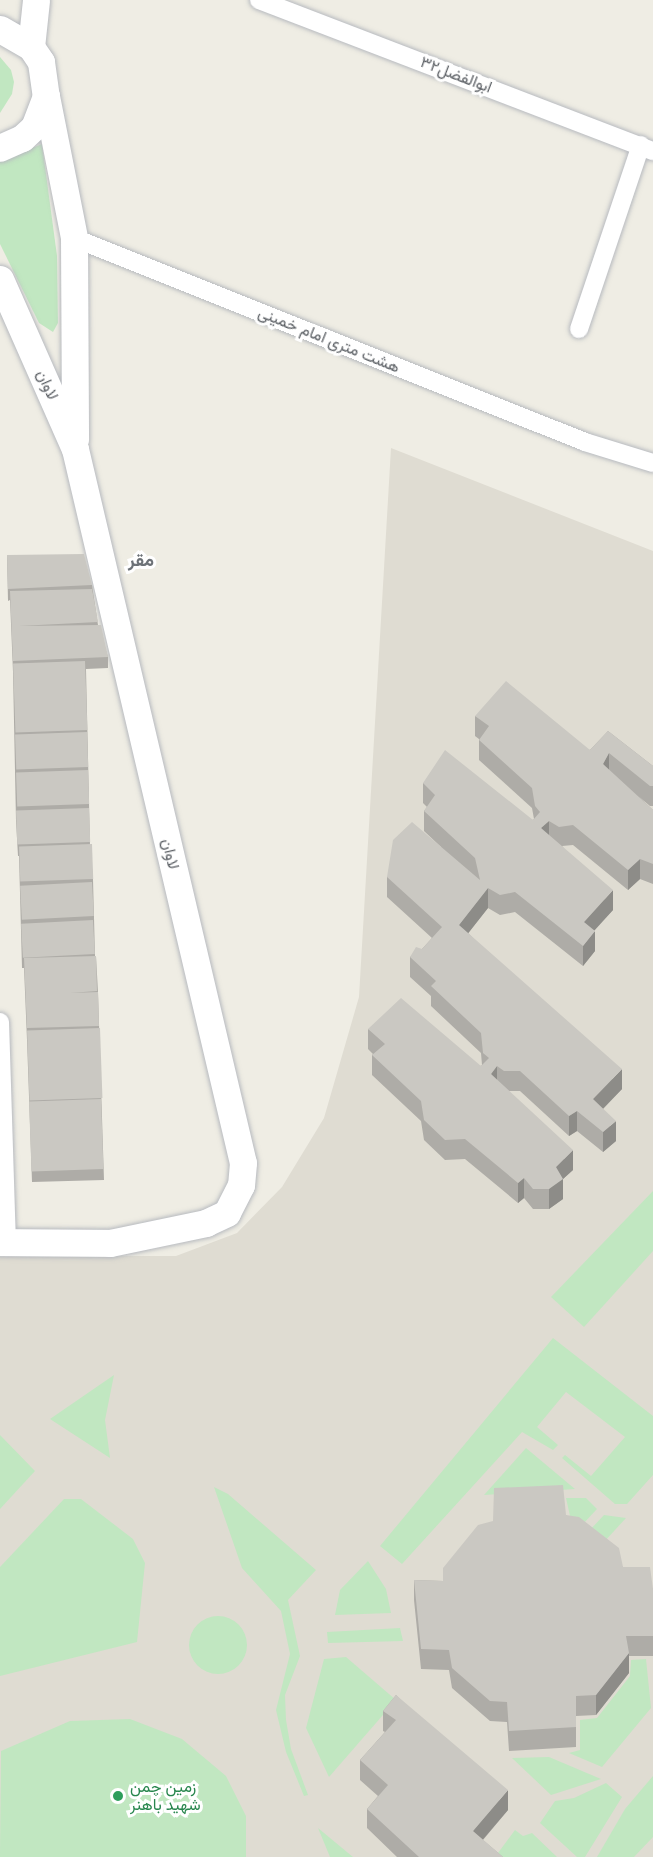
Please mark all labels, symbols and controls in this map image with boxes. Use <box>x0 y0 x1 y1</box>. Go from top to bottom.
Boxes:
street label: ابوالفضل۳۲ <box>417 53 495 97</box>
street label: هشت متری امام خمینی <box>255 303 403 377</box>
street label: لاوان <box>32 367 62 403</box>
district label: مقر <box>128 549 154 571</box>
street label: لاوان <box>157 837 183 871</box>
place label: زمین چمن شهید باهنر <box>130 1777 201 1815</box>
marker: زمین چمن شهید باهنر <box>111 1789 125 1803</box>

